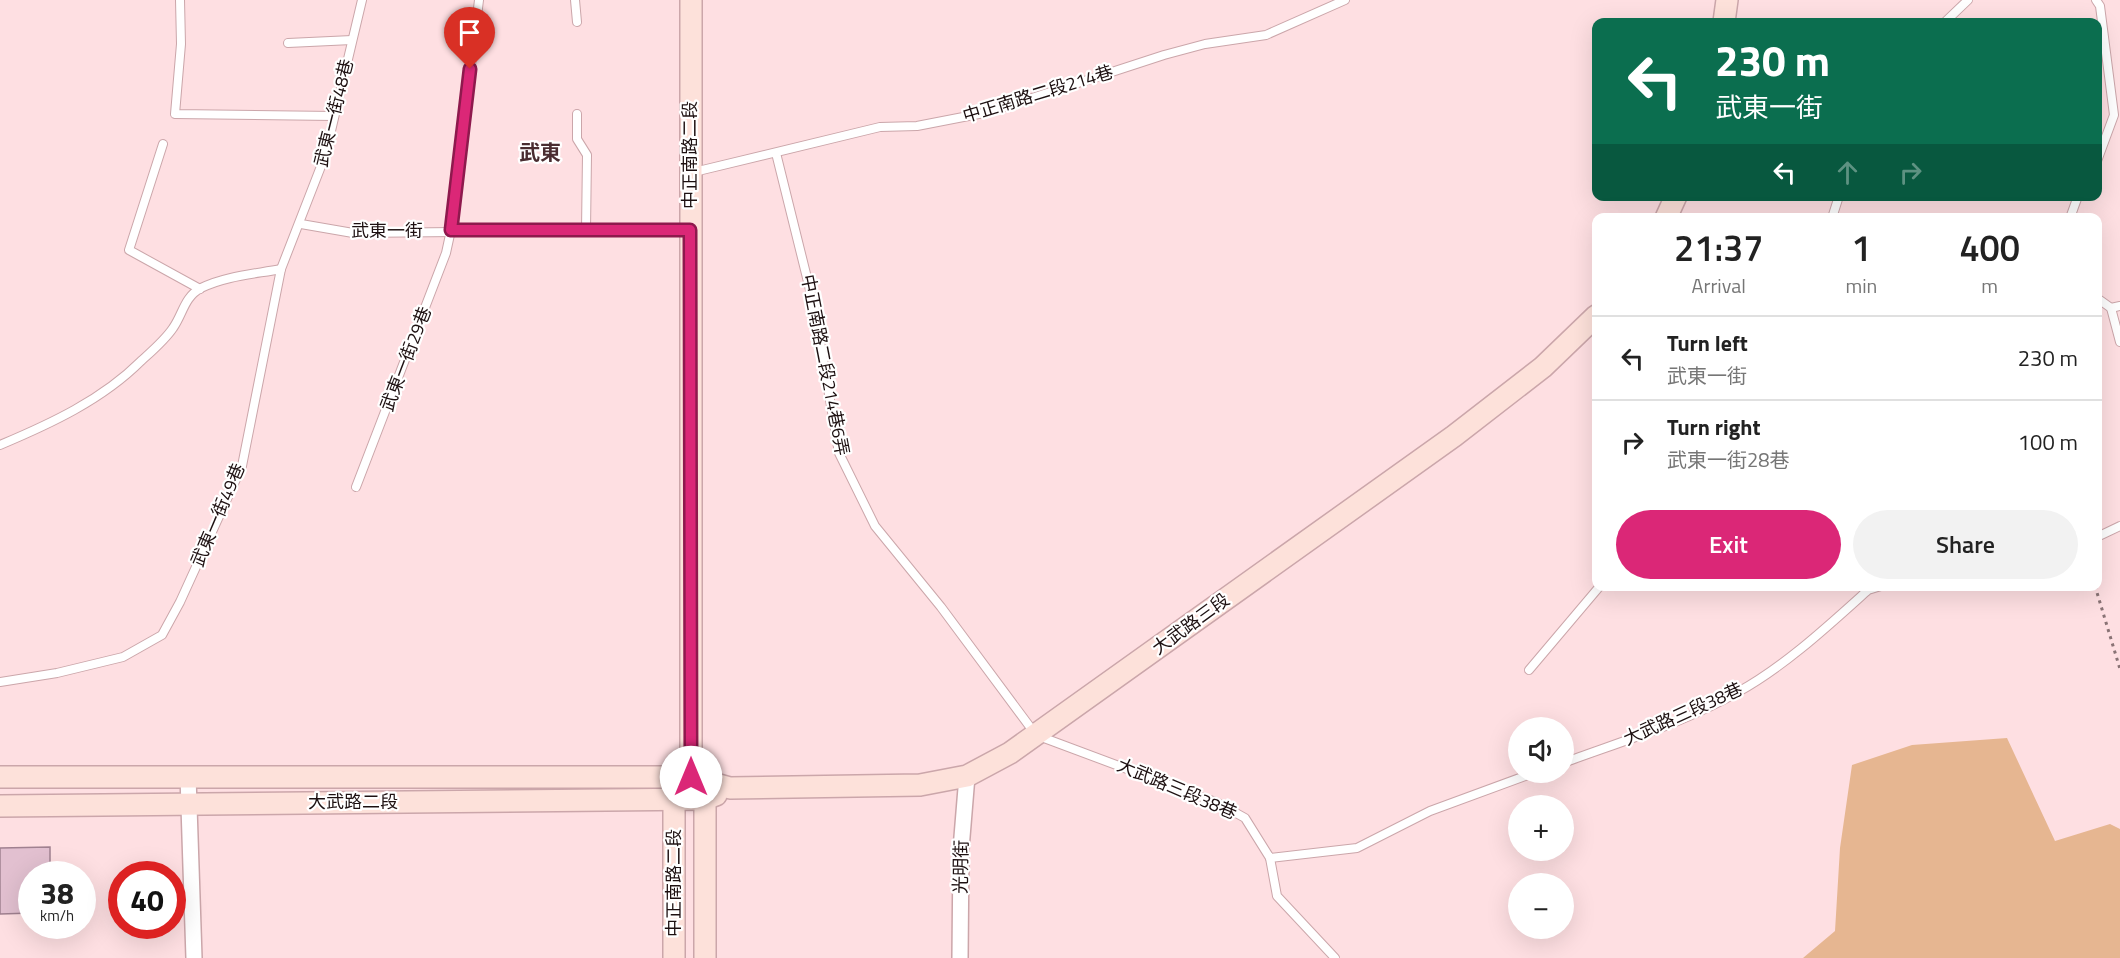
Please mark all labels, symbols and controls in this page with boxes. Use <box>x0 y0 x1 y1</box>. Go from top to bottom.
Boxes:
pin <box>444 7 495 69</box>
icon: arrive <box>453 16 486 49</box>
text: 230 m <box>1715 28 1830 92</box>
icon: left <box>1616 42 1694 120</box>
street label: 武東一街48巷 <box>307 56 360 170</box>
street label: 中正南路二段214巷 <box>959 58 1117 129</box>
text: 武東一街 <box>1715 86 1823 127</box>
street label: 中正南路二段 <box>676 101 703 209</box>
district label: 武東 <box>519 136 561 168</box>
icon: left <box>1768 156 1801 189</box>
icon: ahead <box>1831 156 1864 189</box>
icon: right <box>1894 156 1927 189</box>
street label: 武東一街 <box>351 217 423 244</box>
text: 21:37 <box>1674 220 1763 275</box>
text: 1 <box>1851 220 1871 275</box>
text: 400 <box>1959 220 2020 275</box>
text: Arrival <box>1692 270 1746 301</box>
text: min <box>1845 270 1877 301</box>
text: m <box>1981 270 1998 301</box>
street label: 中正南路二段214巷6弄 <box>795 272 856 458</box>
street label: 武東一街29巷 <box>373 303 438 415</box>
text: Turn left <box>1667 326 1748 360</box>
text: 230 m <box>2018 341 2078 375</box>
icon: left <box>1616 342 1649 375</box>
text: 武東一街 <box>1667 360 1747 391</box>
text: Turn right <box>1667 410 1761 444</box>
text: 100 m <box>2018 425 2078 459</box>
icon: right <box>1616 426 1649 459</box>
text: 武東一街28巷 <box>1667 444 1789 475</box>
street label: 武東一街49巷 <box>184 459 251 571</box>
button: Exit <box>1616 510 1841 579</box>
button: Share <box>1853 510 2078 579</box>
street label: 大武路三段 <box>1146 586 1235 661</box>
street label: 大武路三段38巷 <box>1619 675 1747 752</box>
map controls <box>1508 717 1574 939</box>
button: sound <box>1508 717 1574 783</box>
position arrow <box>659 745 723 809</box>
street label: 大武路三段38巷 <box>1113 751 1241 826</box>
street label: 大武路二段 <box>308 788 398 815</box>
button: + <box>1508 795 1574 861</box>
street label: 中正南路二段 <box>660 829 687 937</box>
street label: 光明街 <box>947 840 974 894</box>
speed limit sign: 40 <box>108 861 186 939</box>
text: 38 <box>40 870 74 916</box>
button: − <box>1508 873 1574 939</box>
text: km/h <box>40 904 74 927</box>

